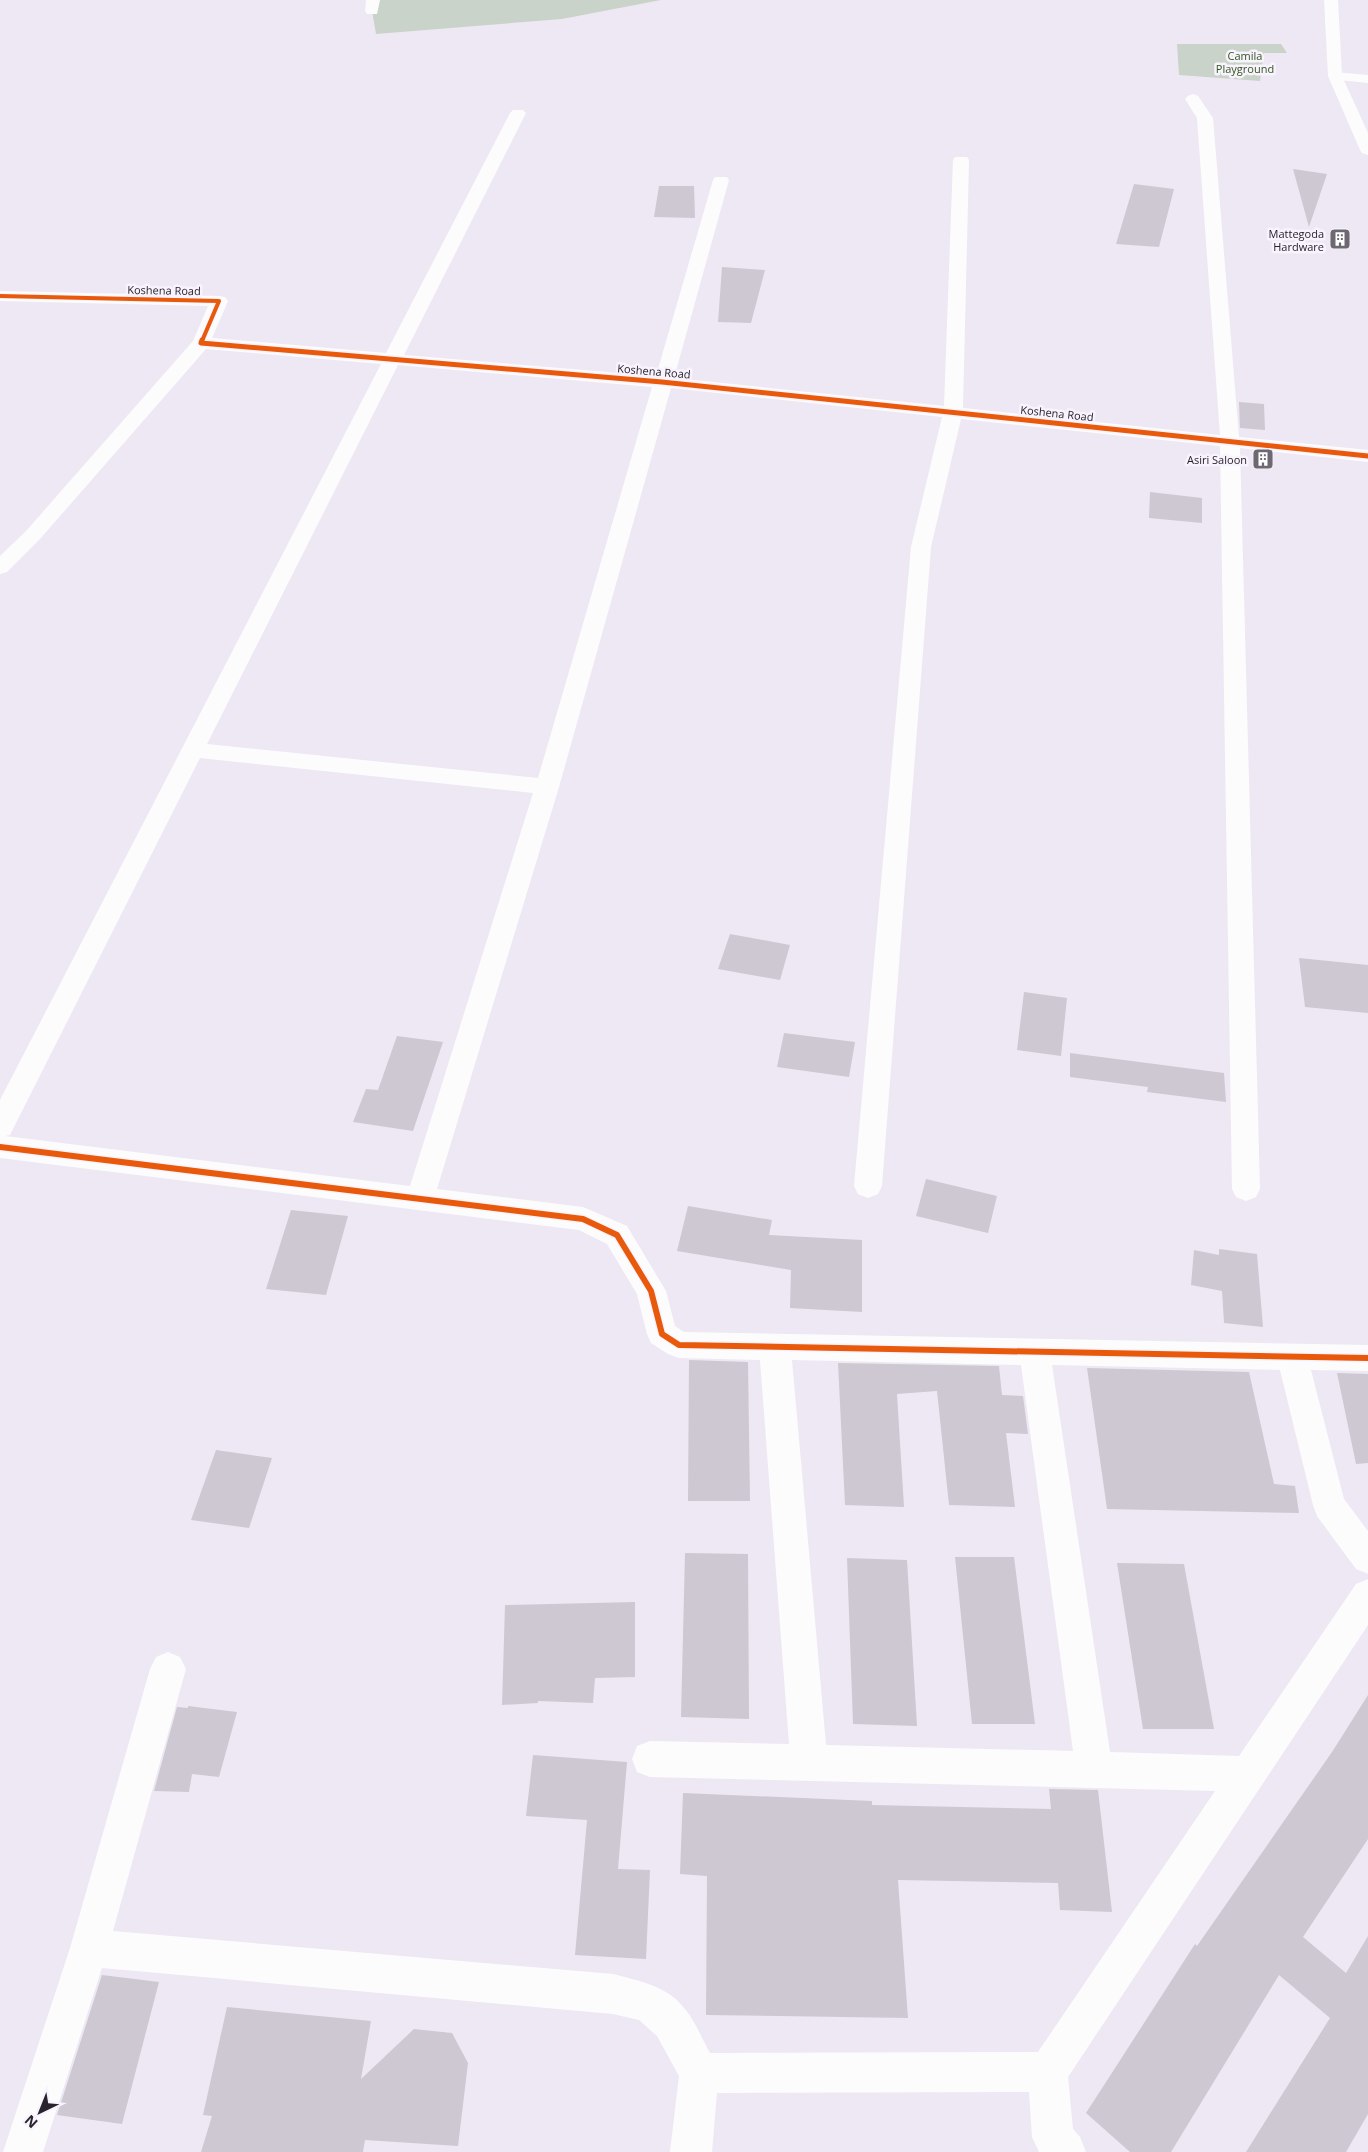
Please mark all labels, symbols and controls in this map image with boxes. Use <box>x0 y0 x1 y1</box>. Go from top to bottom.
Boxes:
park label: Camila Playground <box>1216 48 1274 76</box>
place label: Mattegoda Hardware <box>1269 226 1324 254</box>
building icon: Mattegoda Hardware <box>1328 227 1352 251</box>
street label: Koshena Road <box>127 282 201 298</box>
street label: Koshena Road <box>617 360 691 382</box>
street label: Koshena Road <box>1020 402 1094 424</box>
building icon: Asiri Saloon <box>1251 447 1275 471</box>
place label: Asiri Saloon <box>1187 452 1247 467</box>
north arrow <box>15 2087 65 2137</box>
text: N <box>20 2111 41 2133</box>

